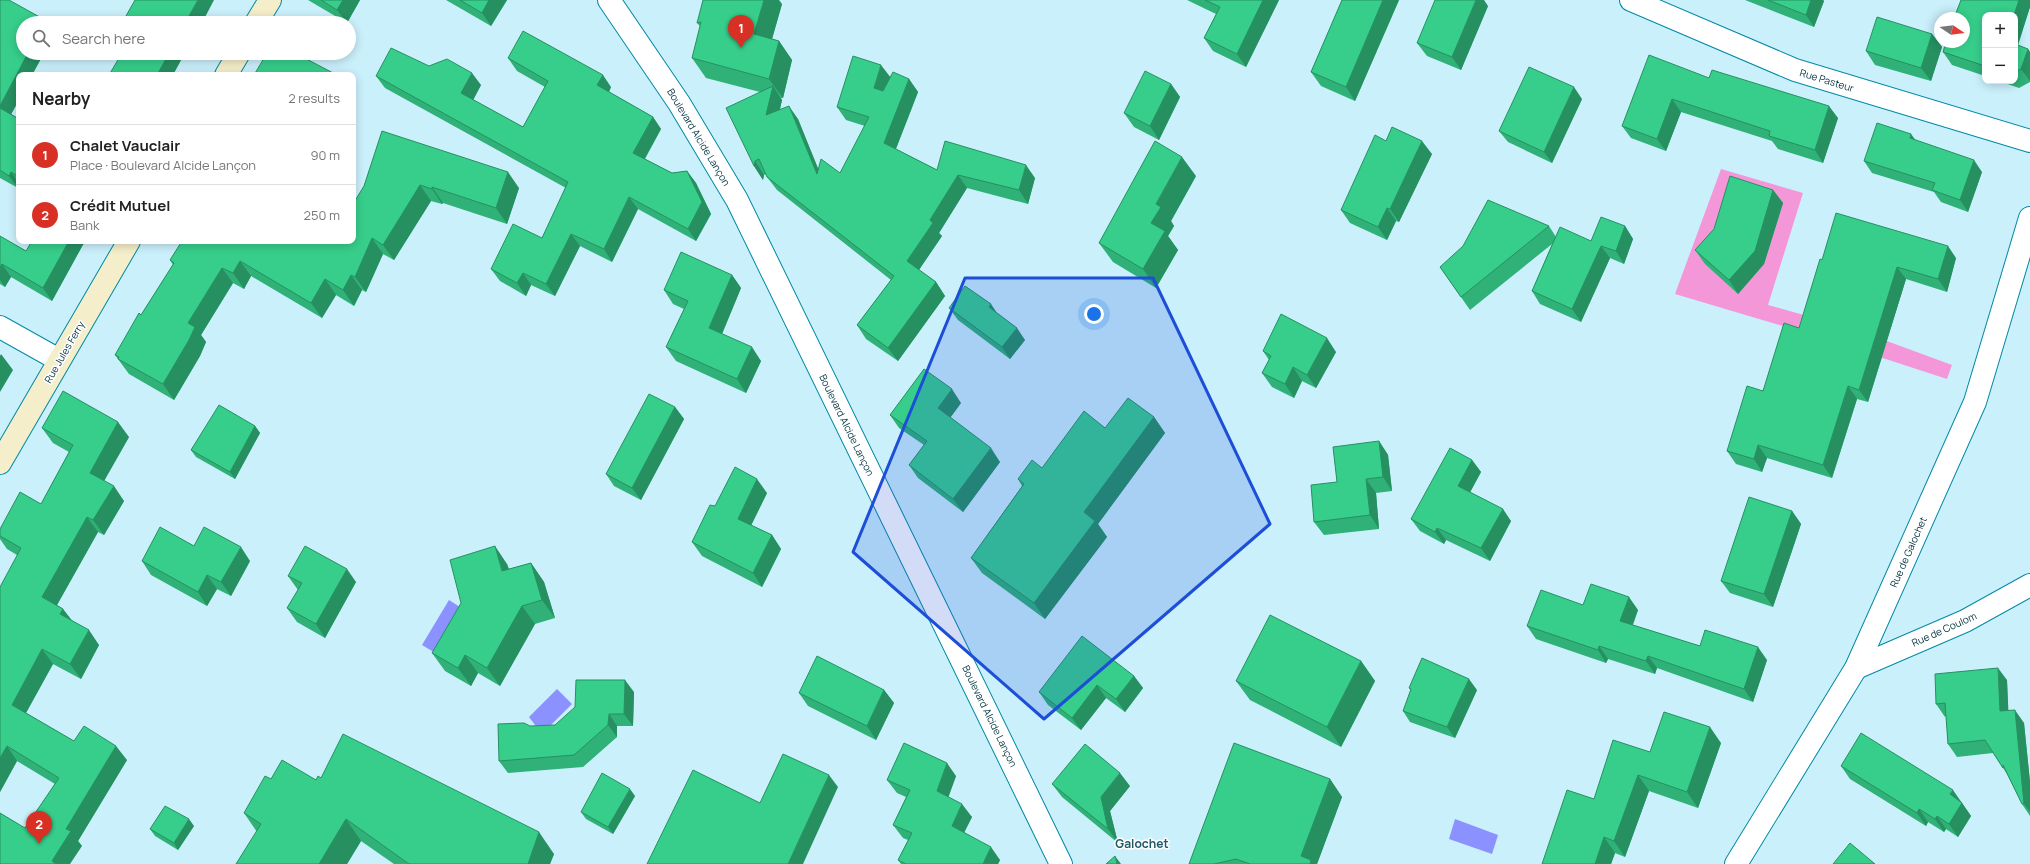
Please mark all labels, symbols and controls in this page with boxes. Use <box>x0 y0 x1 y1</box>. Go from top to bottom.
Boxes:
north arrow <box>1934 12 1970 48</box>
map controls <box>1982 12 2018 84</box>
button: + <box>1982 12 2018 48</box>
pin: 1 <box>728 15 754 48</box>
search box <box>16 16 356 60</box>
icon: search <box>30 27 52 49</box>
text: Search here <box>62 28 145 49</box>
button: − <box>1982 48 2018 84</box>
street label: Rue Pasteur <box>1798 65 1856 95</box>
street label: Boulevard Alcide Lançon <box>664 86 734 189</box>
text: Nearby <box>32 87 90 110</box>
text: 2 results <box>288 89 340 107</box>
text: Chalet Vauclair <box>70 135 180 156</box>
text: 1 <box>42 146 48 164</box>
text: 90 m <box>310 146 340 164</box>
text: Place · Boulevard Alcide Lançon <box>70 156 256 174</box>
text: Crédit Mutuel <box>70 195 170 216</box>
text: 2 <box>41 206 49 224</box>
text: 250 m <box>304 206 340 224</box>
text: Bank <box>70 216 99 234</box>
your location <box>1084 304 1104 324</box>
street label: Rue Jules Ferry <box>41 318 88 385</box>
street label: Boulevard Alcide Lançon <box>816 372 878 478</box>
street label: Rue de Galochet <box>1886 514 1930 590</box>
street label: Rue de Coulom <box>1909 608 1979 650</box>
street label: Boulevard Alcide Lançon <box>959 663 1021 769</box>
pin: 2 <box>26 811 52 844</box>
district label: Galochet <box>1115 835 1169 852</box>

